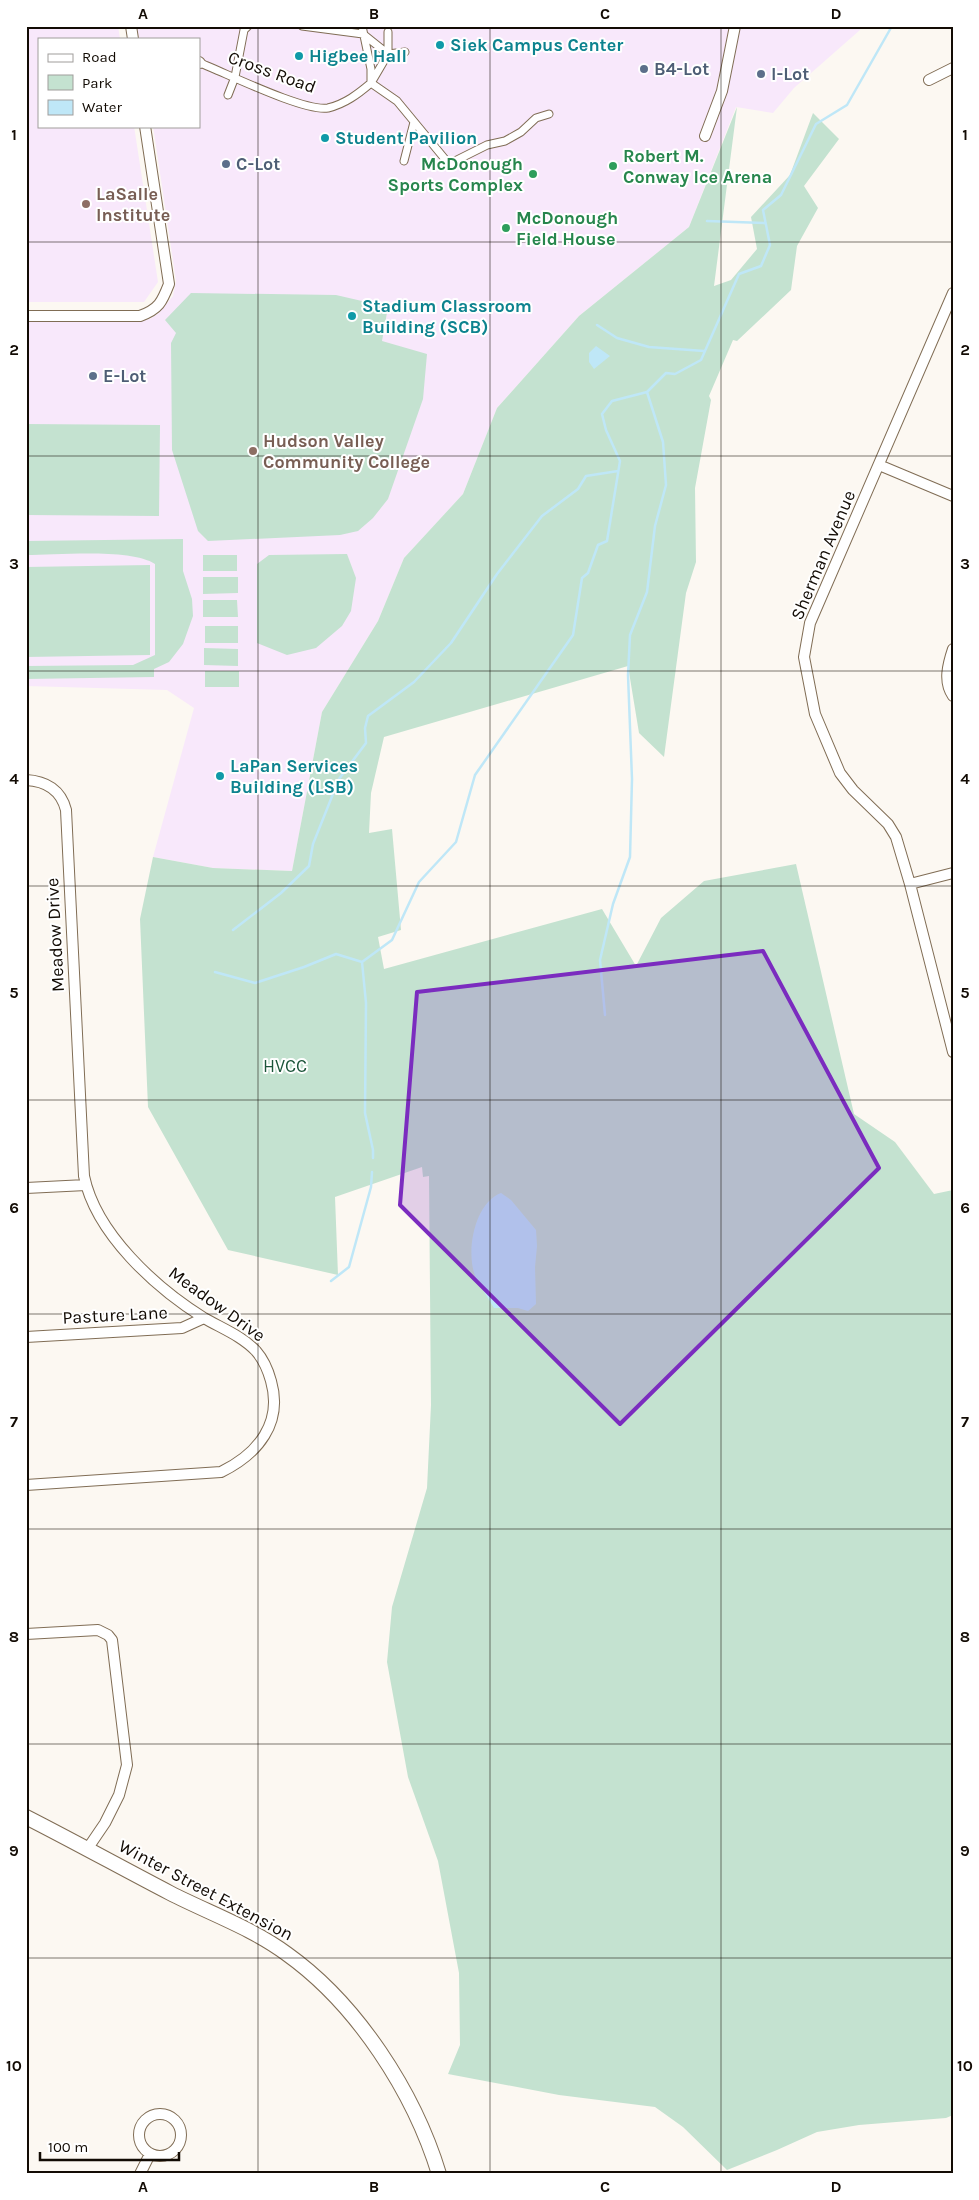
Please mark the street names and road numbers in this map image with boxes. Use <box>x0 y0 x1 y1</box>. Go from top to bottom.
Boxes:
street label: Cross Road <box>225 46 319 98</box>
street label: Sherman Avenue <box>786 487 860 623</box>
street label: Meadow Drive <box>41 877 69 993</box>
street label: Meadow Drive <box>164 1262 270 1346</box>
street label: Pasture Lane <box>62 1301 168 1329</box>
street label: Winter Street Extension <box>115 1835 297 1945</box>

